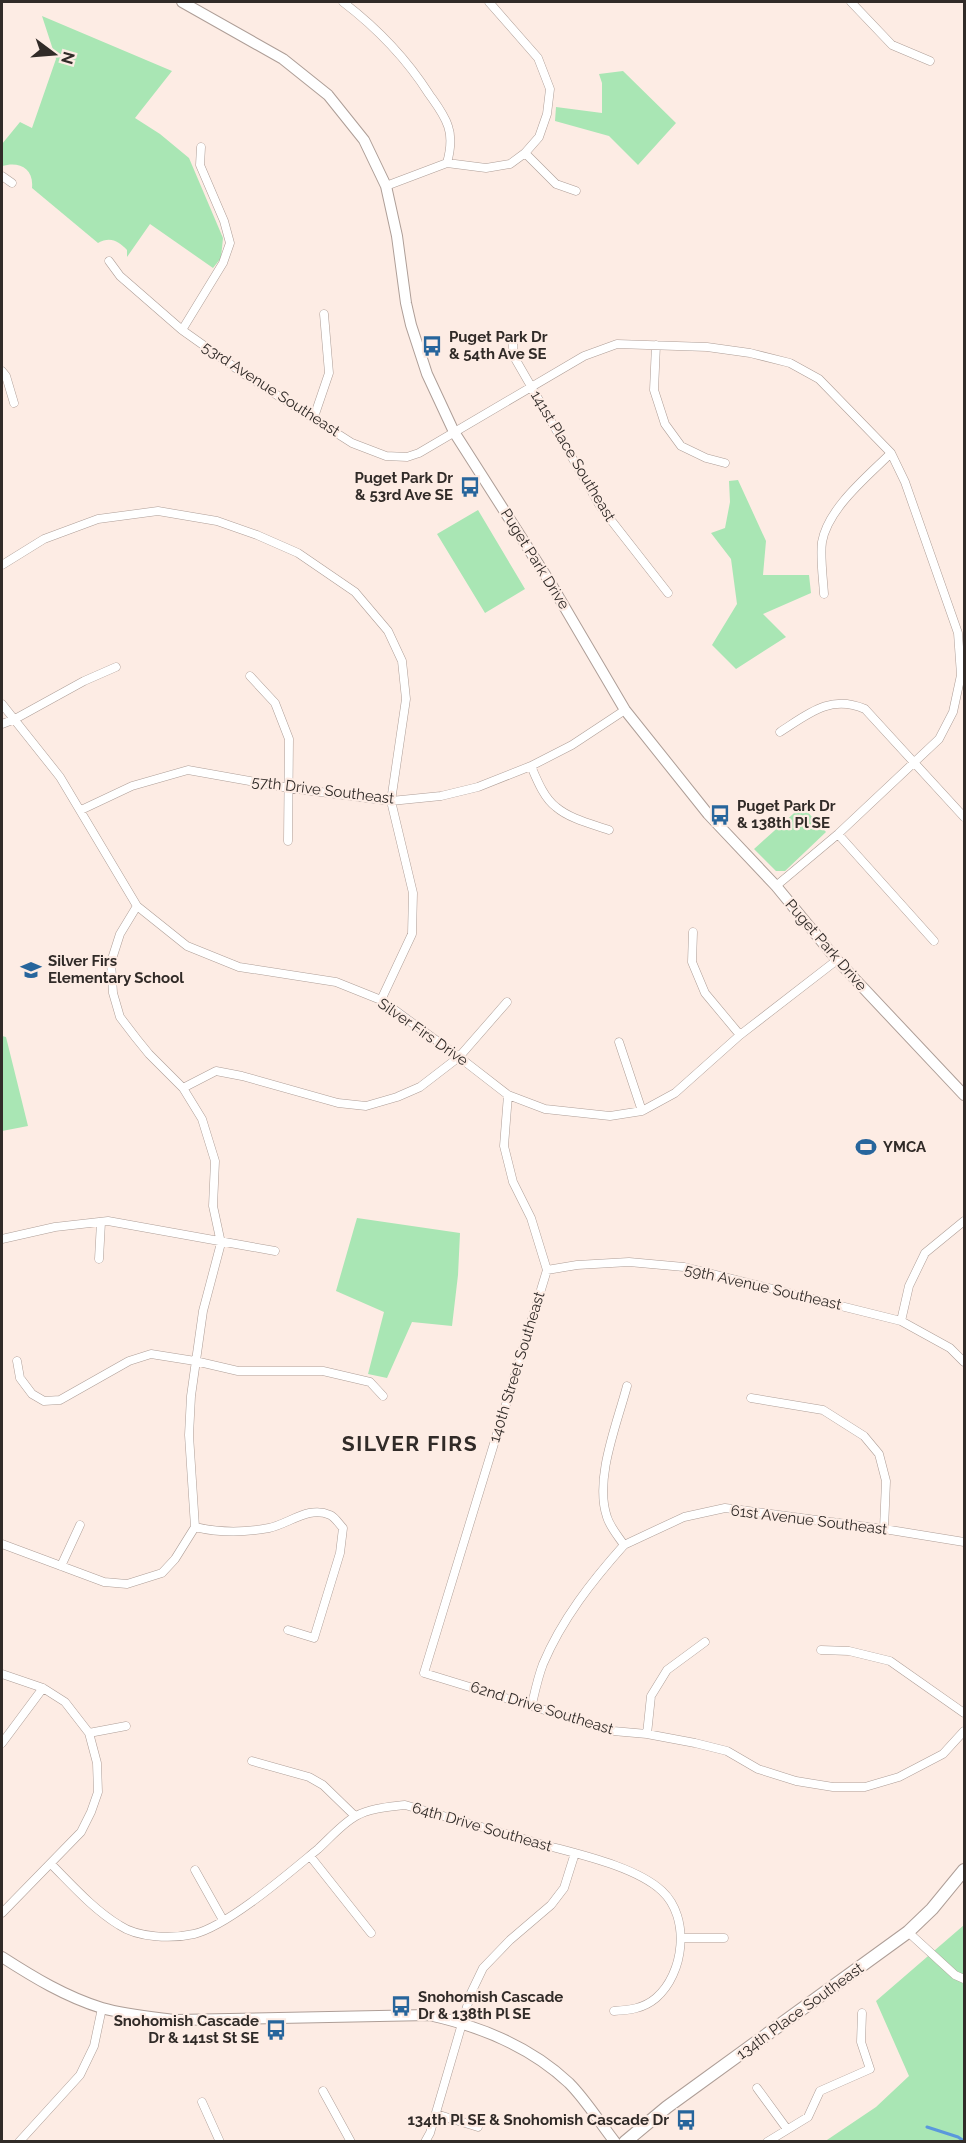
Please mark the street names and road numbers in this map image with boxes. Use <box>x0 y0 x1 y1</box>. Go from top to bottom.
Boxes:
street label: 53rd Avenue Southeast <box>199 338 343 440</box>
street label: 141st Place Southeast <box>527 387 619 525</box>
street label: Puget Park Drive <box>497 505 573 613</box>
street label: 57th Drive Southeast <box>251 772 395 808</box>
street label: Puget Park Drive <box>781 896 871 995</box>
street label: Silver Firs Drive <box>375 994 472 1070</box>
street label: 59th Avenue Southeast <box>683 1260 843 1314</box>
street label: 140th Street Southeast <box>485 1289 549 1445</box>
street label: 61st Avenue Southeast <box>730 1501 888 1539</box>
street label: 62nd Drive Southeast <box>468 1678 616 1738</box>
street label: 64th Drive Southeast <box>410 1798 554 1856</box>
street label: 134th Place Southeast <box>733 1959 867 2063</box>

